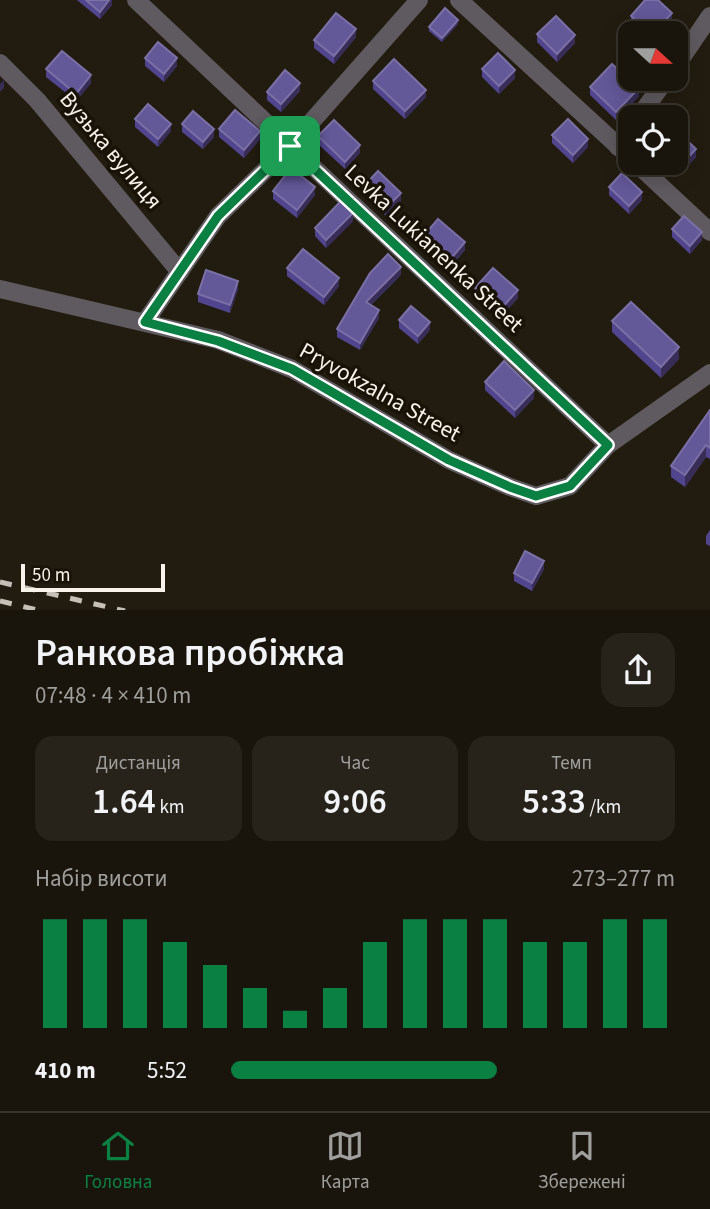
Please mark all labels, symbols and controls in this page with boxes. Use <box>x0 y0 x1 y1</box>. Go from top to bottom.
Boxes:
north arrow <box>618 21 688 91</box>
map controls <box>618 21 688 175</box>
street label: Вузька вулиця <box>52 84 170 216</box>
button: locate <box>618 105 688 175</box>
pin <box>260 116 320 176</box>
icon: arrive <box>271 127 309 165</box>
street label: Levka Lukianenka Street <box>337 156 531 340</box>
street label: Pryvokzalna Street <box>293 334 467 450</box>
scale bar <box>21 562 164 593</box>
text: 50 m <box>32 562 70 589</box>
text: Ранкова пробіжка <box>35 626 345 680</box>
button: share <box>601 633 675 707</box>
text: 07:48 · 4 × 410 m <box>35 679 191 712</box>
text: Дистанція <box>96 750 181 777</box>
text: Час <box>340 750 370 777</box>
text: Темп <box>551 750 592 777</box>
text: 1.64 <box>92 777 156 827</box>
text: 9:06 <box>323 777 387 827</box>
text: 5:33 <box>522 777 586 827</box>
text: km <box>156 794 185 821</box>
text: /km <box>586 794 621 821</box>
text: Набір висоти <box>35 862 167 895</box>
text: 273–277 m <box>572 862 675 895</box>
text: 410 m <box>35 1054 96 1087</box>
text: 5:52 <box>147 1054 187 1087</box>
tab: Головна <box>84 1127 152 1196</box>
tab: Карта <box>321 1127 370 1196</box>
tab: Збережені <box>538 1127 626 1196</box>

